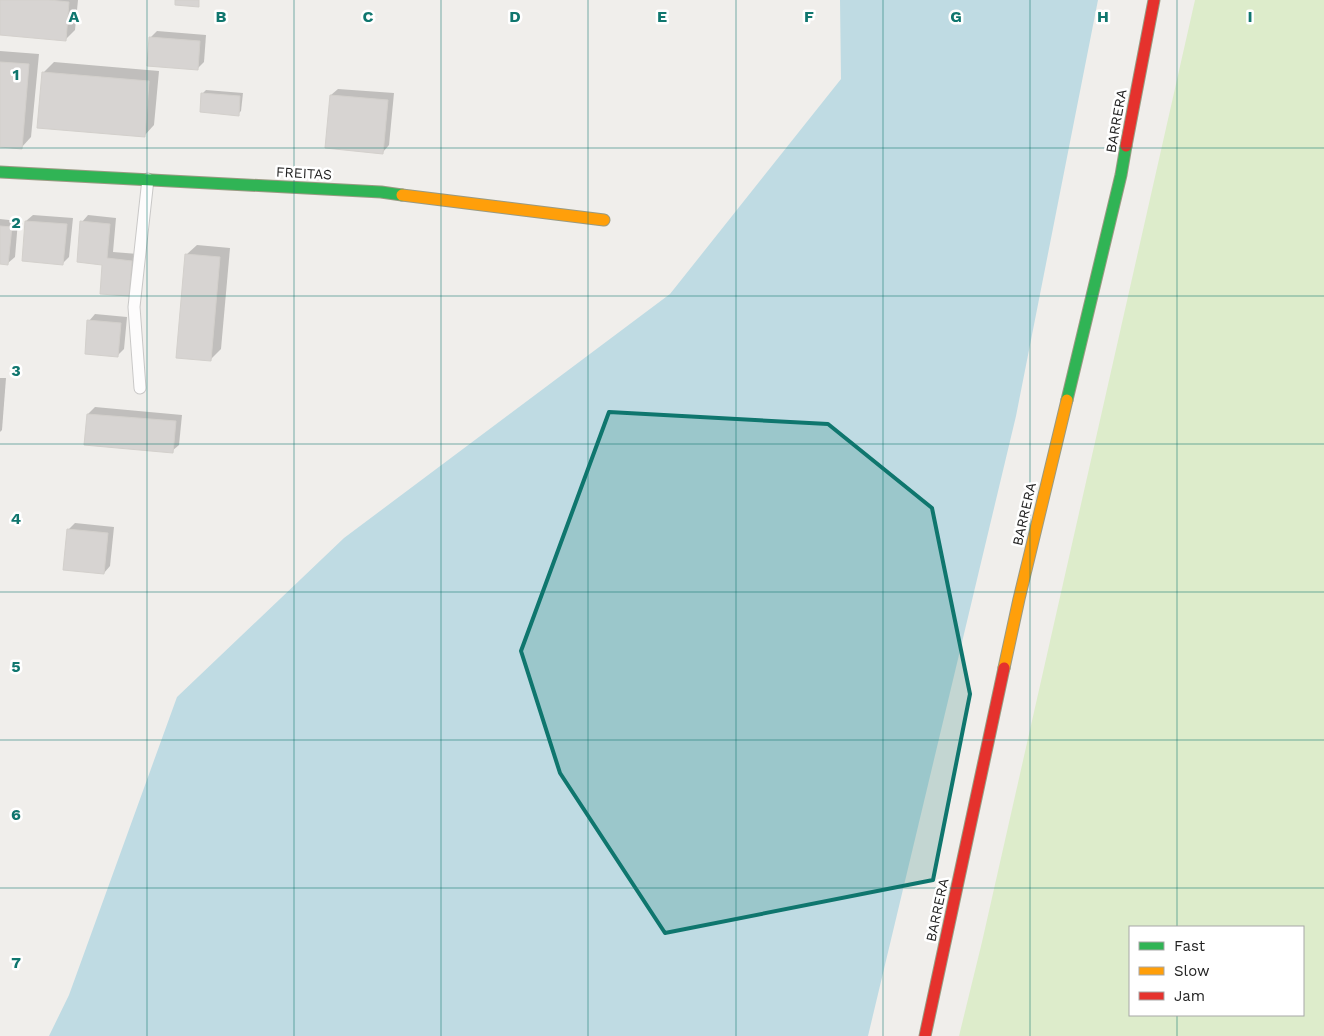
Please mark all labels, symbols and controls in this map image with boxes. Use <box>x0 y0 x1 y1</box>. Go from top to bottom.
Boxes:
text: A <box>69 7 80 26</box>
text: B <box>216 7 227 26</box>
text: C <box>363 7 374 26</box>
text: D <box>509 7 521 26</box>
text: E <box>657 7 667 26</box>
text: F <box>804 7 814 26</box>
text: G <box>950 7 962 26</box>
text: H <box>1097 7 1109 26</box>
text: I <box>1247 7 1253 26</box>
text: 1 <box>13 65 19 84</box>
street label: BARRERA <box>1103 88 1129 154</box>
street label: FREITAS <box>276 164 333 182</box>
text: 2 <box>11 213 21 232</box>
text: 3 <box>11 361 21 380</box>
street label: BARRERA <box>1009 481 1039 547</box>
text: 4 <box>11 509 21 528</box>
text: 5 <box>11 657 21 676</box>
text: 6 <box>11 805 21 824</box>
street label: BARRERA <box>922 877 952 943</box>
legend <box>1129 926 1304 1016</box>
text: Fast <box>1174 937 1206 955</box>
text: 7 <box>11 953 21 972</box>
text: Slow <box>1174 962 1210 980</box>
text: Jam <box>1174 987 1205 1005</box>

